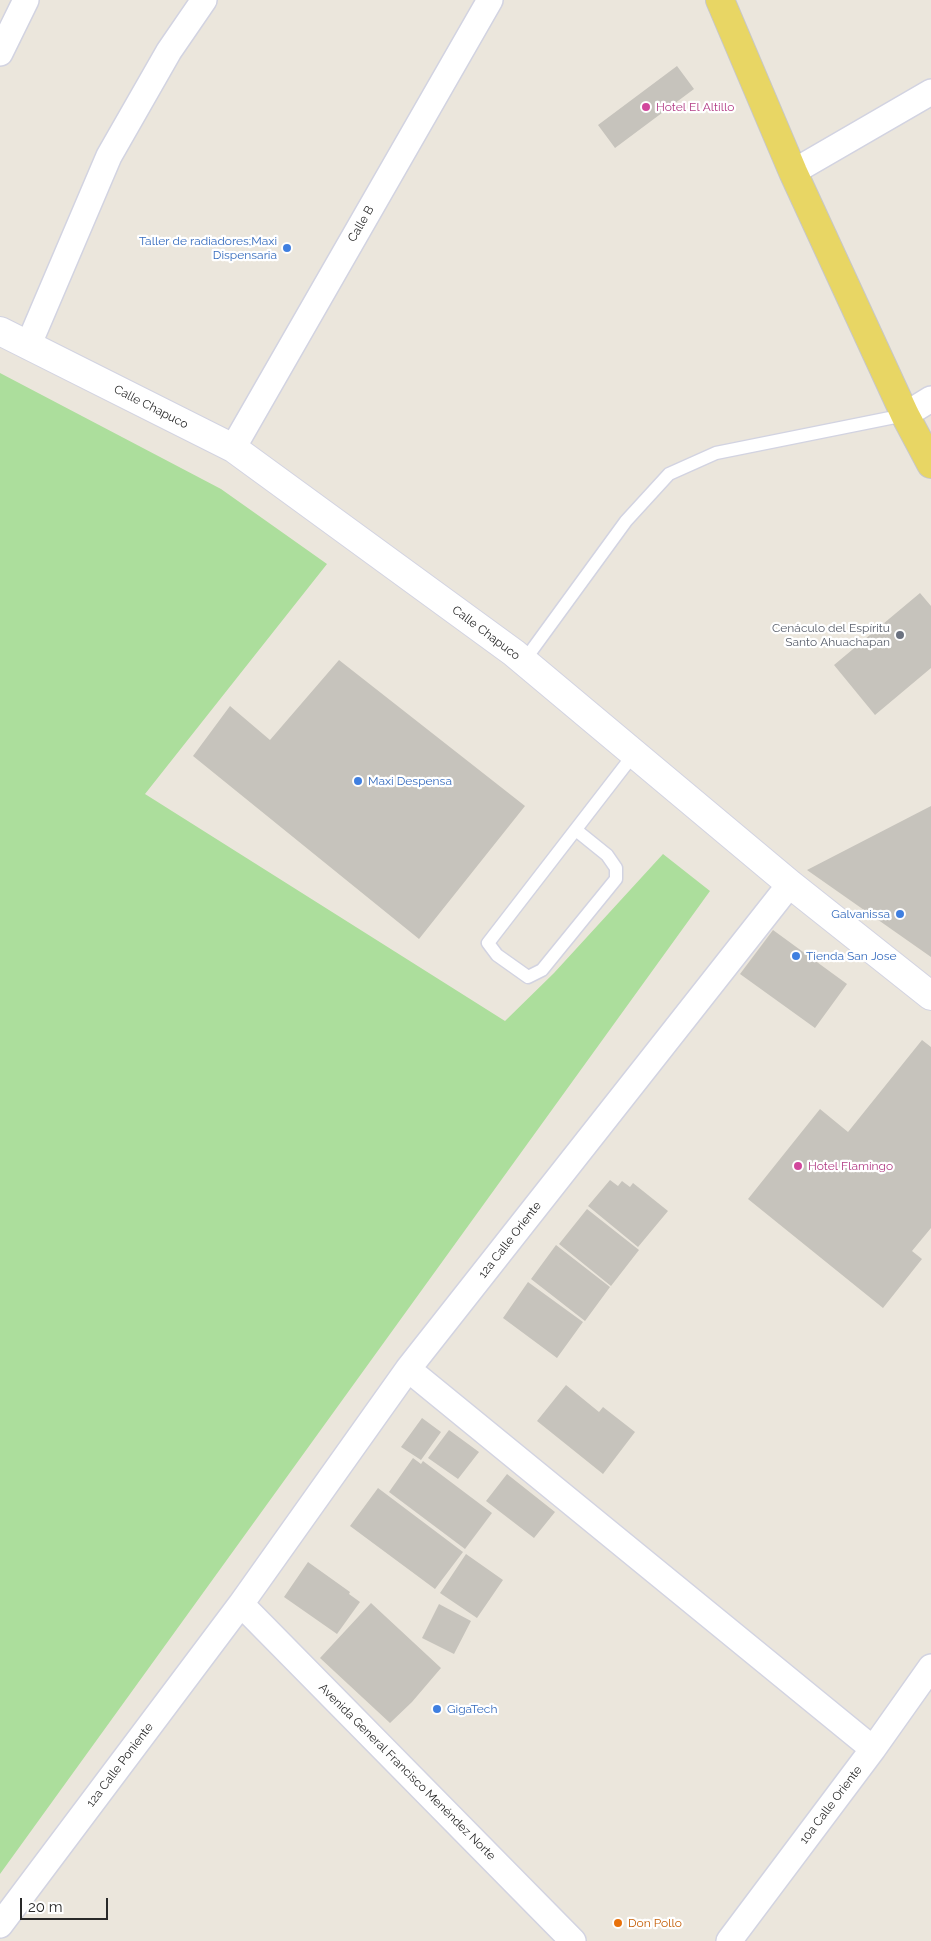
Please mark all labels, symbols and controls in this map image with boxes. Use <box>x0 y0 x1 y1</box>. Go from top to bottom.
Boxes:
place label: Hotel El Altillo <box>656 100 734 114</box>
marker: Hotel El Altillo <box>640 101 652 113</box>
street label: Calle B <box>345 203 377 245</box>
place label: Taller de radiadores;Maxi Dispensaria <box>139 234 277 262</box>
marker: Taller de radiadores;Maxi Dispensaria <box>281 242 293 254</box>
street label: Calle Chapuco <box>111 382 191 432</box>
street label: Calle Chapuco <box>449 603 523 663</box>
place label: Cenáculo del Espíritu Santo Ahuachapan <box>772 621 890 649</box>
marker: Cenáculo del Espíritu Santo Ahuachapan <box>894 629 906 641</box>
place label: Maxi Despensa <box>368 774 452 788</box>
marker: Maxi Despensa <box>352 775 364 787</box>
place label: Galvanissa <box>831 907 890 921</box>
marker: Galvanissa <box>894 908 906 920</box>
place label: Tienda San Jose <box>806 949 897 963</box>
marker: Tienda San Jose <box>790 950 802 962</box>
place label: Hotel Flamingo <box>808 1159 893 1173</box>
marker: Hotel Flamingo <box>792 1160 804 1172</box>
street label: 12a Calle Oriente <box>476 1199 544 1281</box>
street label: Avenida General Francisco Menéndez Norte <box>316 1681 498 1863</box>
place label: GigaTech <box>447 1702 497 1716</box>
marker: GigaTech <box>431 1703 443 1715</box>
street label: 12a Calle Poniente <box>84 1720 156 1810</box>
street label: 10a Calle Oriente <box>797 1763 865 1847</box>
scale bar <box>22 1888 110 1920</box>
text: 20 m <box>28 1898 63 1916</box>
place label: Don Pollo <box>628 1916 682 1930</box>
marker: Don Pollo <box>612 1917 624 1929</box>

